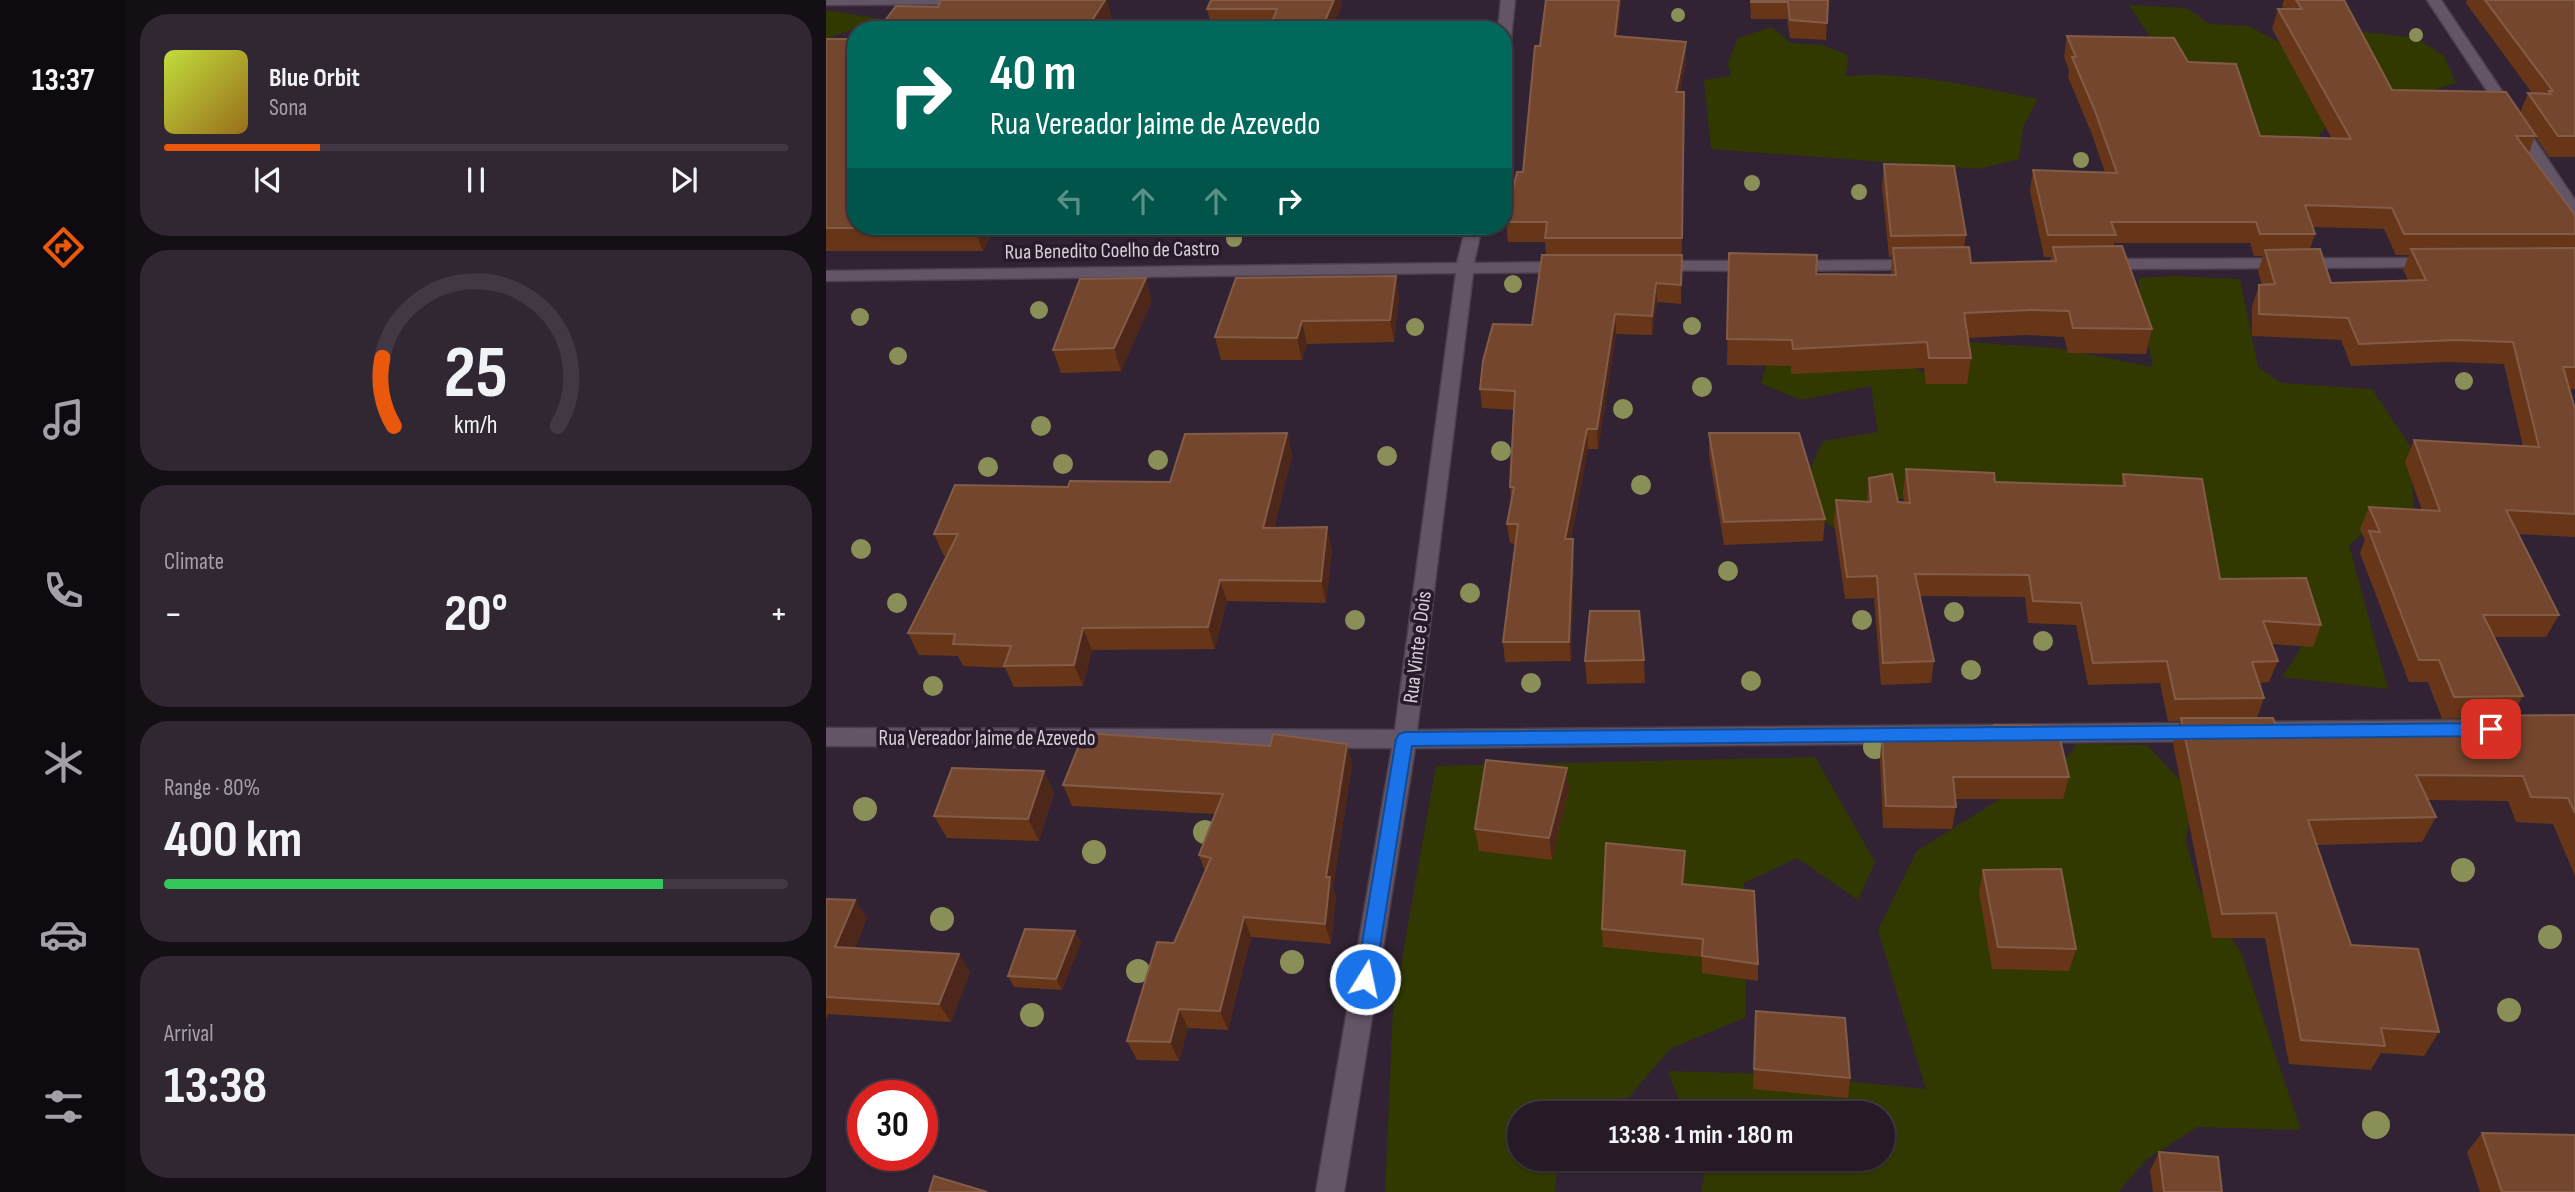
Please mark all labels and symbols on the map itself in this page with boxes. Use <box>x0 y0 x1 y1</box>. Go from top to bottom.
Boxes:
street label: Rua Benedito Coelho de Castro <box>1004 236 1220 265</box>
street label: Rua Vinte e Dois <box>1398 590 1437 705</box>
pin <box>2461 699 2521 759</box>
street label: Rua Vereador Jaime de Azevedo <box>879 726 1095 751</box>
position arrow <box>1328 942 1402 1016</box>
speed limit sign: 30 <box>847 1080 938 1171</box>

